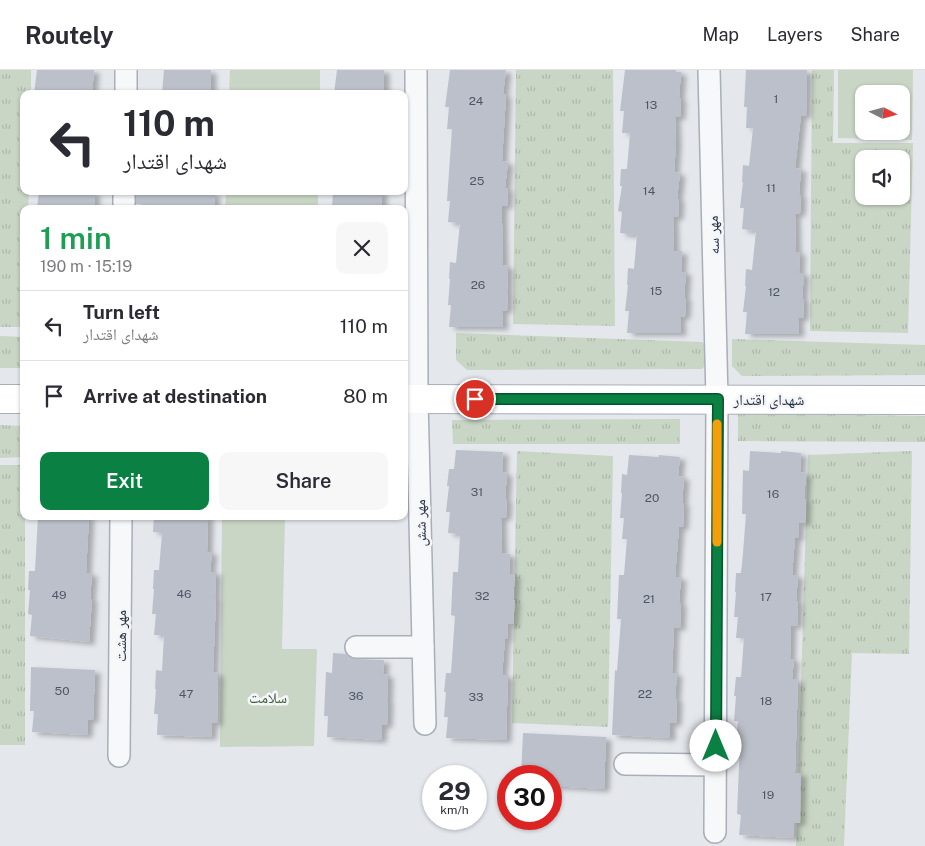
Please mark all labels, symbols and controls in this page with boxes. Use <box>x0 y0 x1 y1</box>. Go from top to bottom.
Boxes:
text: Routely <box>25 21 114 49</box>
text: Map <box>703 24 739 45</box>
text: Layers <box>767 24 823 45</box>
text: Share <box>851 24 900 45</box>
north arrow <box>855 85 910 140</box>
map controls <box>855 85 910 205</box>
house number: 1 <box>774 92 778 106</box>
house number: 24 <box>469 94 484 108</box>
house number: 13 <box>645 98 657 112</box>
text: 110 m <box>123 103 215 144</box>
icon: left <box>40 110 105 175</box>
text: شهدای اقتدار <box>123 148 227 174</box>
button: sound <box>855 150 910 205</box>
house number: 25 <box>470 174 485 188</box>
house number: 11 <box>766 181 776 195</box>
house number: 14 <box>643 184 656 198</box>
street label: مهر سه <box>704 215 723 255</box>
text: 1 min <box>40 220 111 256</box>
button: close <box>336 222 388 274</box>
text: 190 m · 15:19 <box>40 257 132 276</box>
house number: 26 <box>471 278 485 292</box>
house number: 15 <box>650 284 663 298</box>
house number: 12 <box>768 285 780 299</box>
text: Turn left <box>83 301 160 323</box>
icon: left <box>40 312 68 340</box>
text: 110 m <box>340 315 388 337</box>
text: شهدای اقتدار <box>83 325 159 344</box>
pin <box>454 378 496 420</box>
icon: arrive <box>40 382 68 410</box>
text: Arrive at destination <box>83 385 267 407</box>
text: 80 m <box>343 385 388 407</box>
icon: arrive <box>461 385 489 413</box>
street label: شهدای اقتدار <box>733 391 805 410</box>
button: Exit <box>40 452 209 510</box>
button: Share <box>219 452 388 510</box>
house number: 31 <box>471 485 483 499</box>
house number: 16 <box>767 487 779 501</box>
house number: 20 <box>645 491 659 505</box>
street label: مهر شش <box>411 499 431 547</box>
house number: 46 <box>176 587 192 601</box>
house number: 49 <box>51 588 67 602</box>
house number: 32 <box>475 589 489 603</box>
house number: 17 <box>760 590 772 604</box>
house number: 21 <box>643 592 655 606</box>
street label: مهر هشت <box>112 610 130 662</box>
house number: 50 <box>54 684 70 698</box>
house number: 47 <box>179 687 193 701</box>
house number: 22 <box>638 687 652 701</box>
park label: سلامت <box>249 689 287 706</box>
house number: 36 <box>349 689 363 703</box>
house number: 33 <box>468 690 484 704</box>
house number: 18 <box>760 694 773 708</box>
position arrow <box>689 719 741 771</box>
speed limit sign: 30 <box>497 765 562 830</box>
text: 29 <box>438 776 471 806</box>
house number: 19 <box>762 788 774 802</box>
text: km/h <box>440 803 469 817</box>

